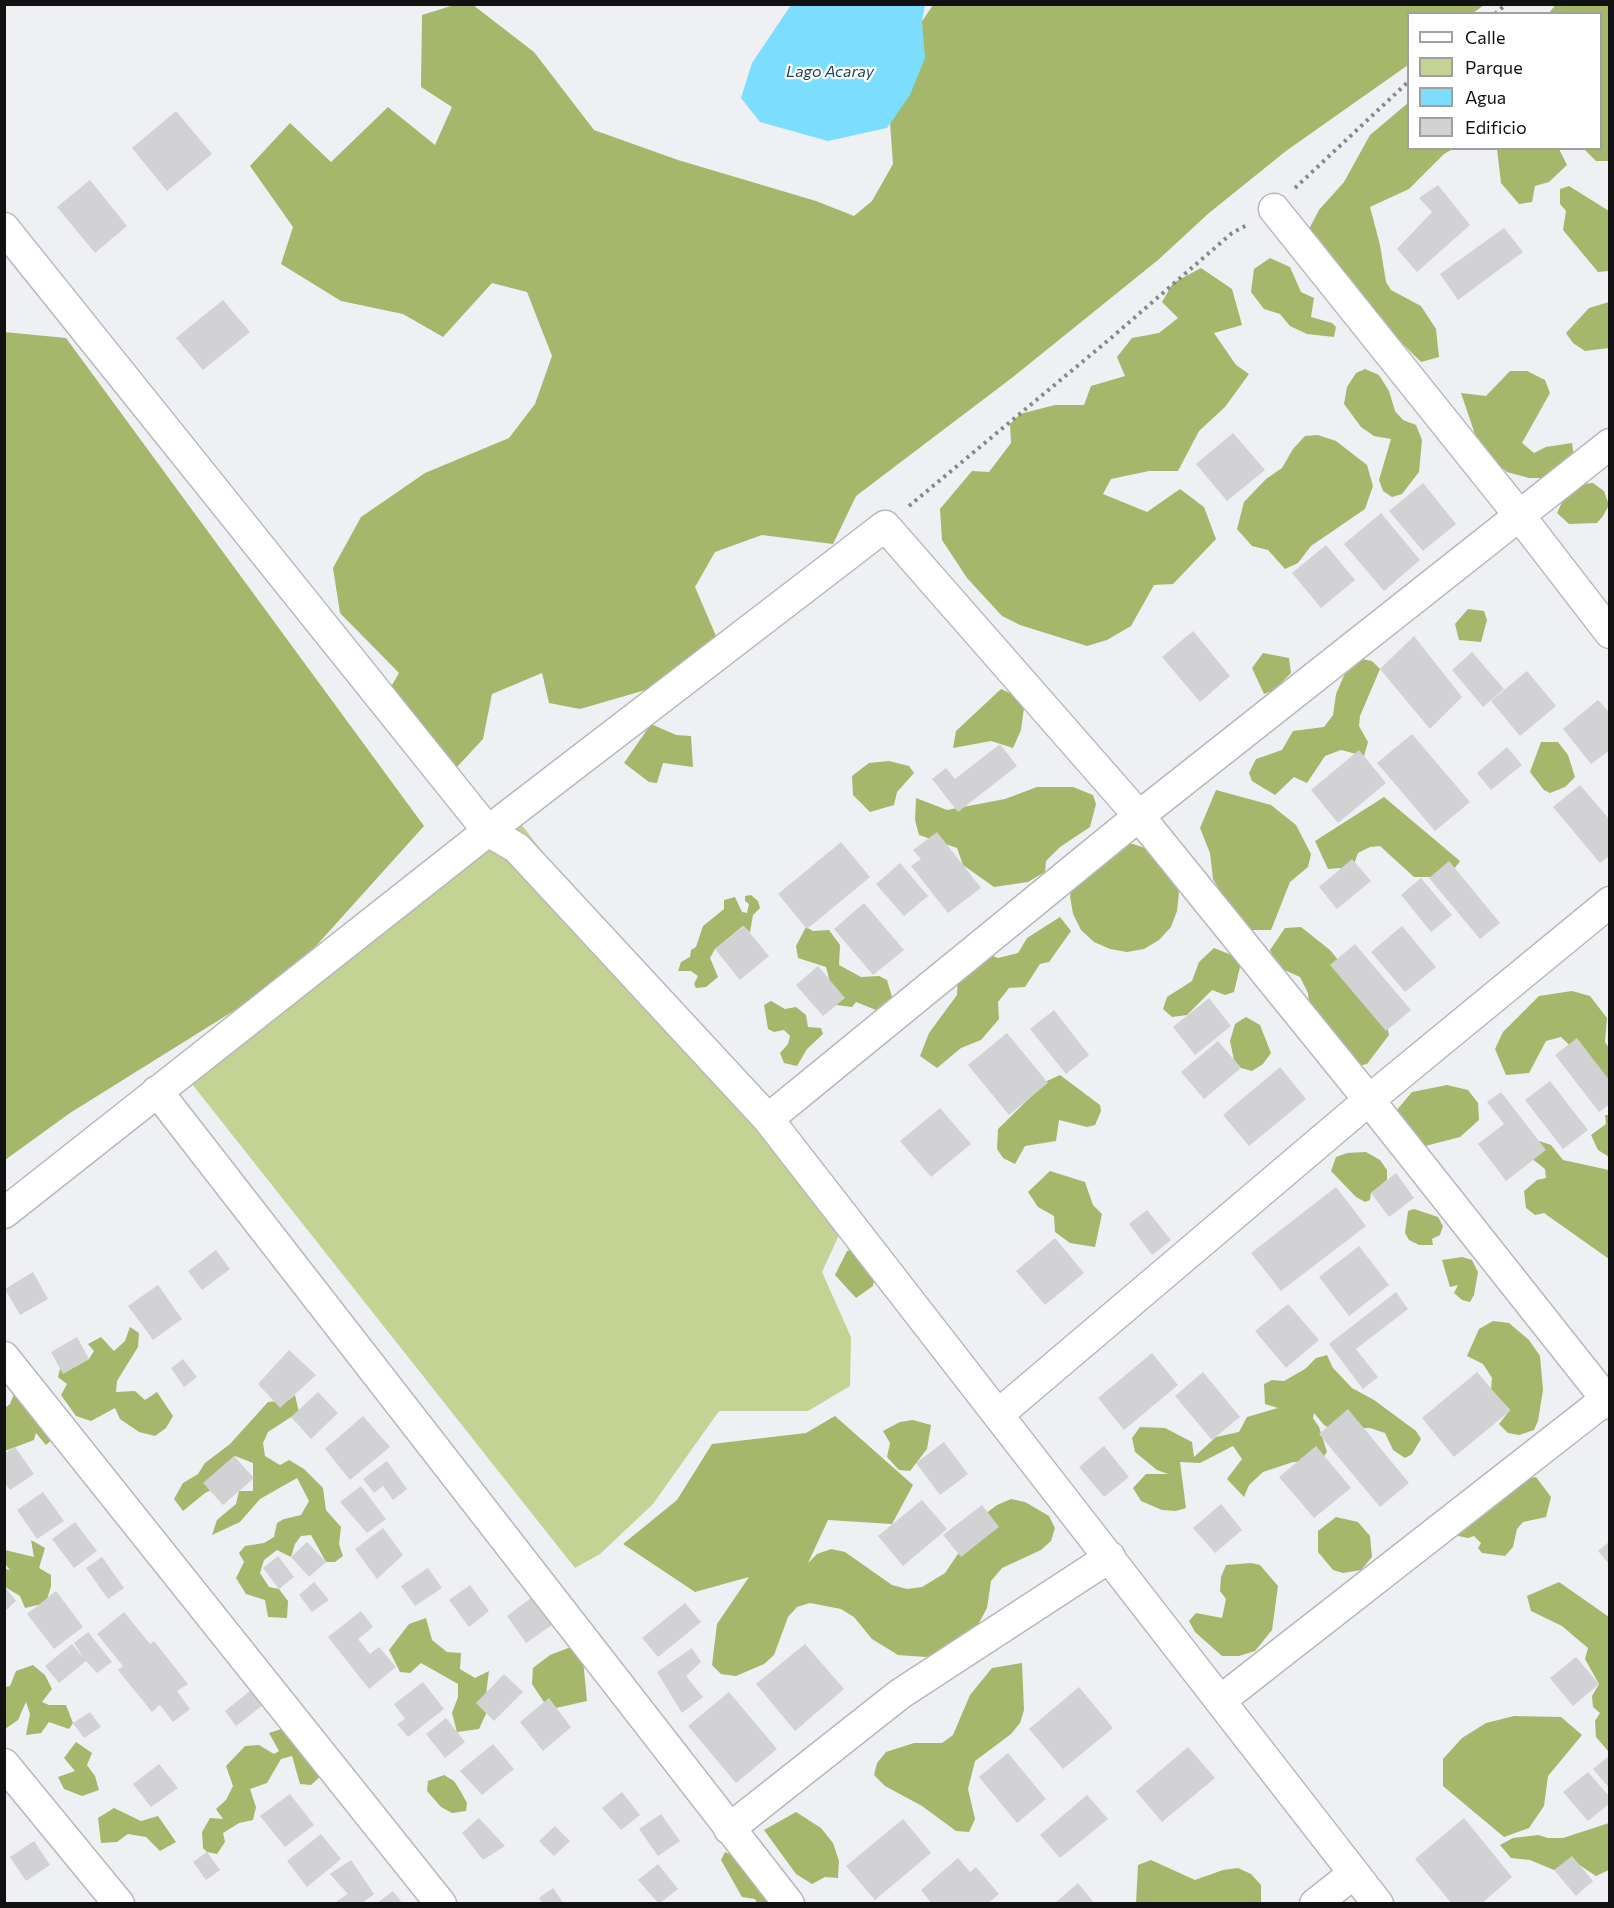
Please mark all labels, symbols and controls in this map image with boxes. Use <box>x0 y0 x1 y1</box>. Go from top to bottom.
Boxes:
legend <box>1407 12 1602 150</box>
text: Calle <box>1465 26 1505 48</box>
text: Parque <box>1465 56 1523 78</box>
water label: Lago Acaray <box>786 62 874 82</box>
text: Agua <box>1465 86 1506 108</box>
text: Edificio <box>1465 116 1527 138</box>

